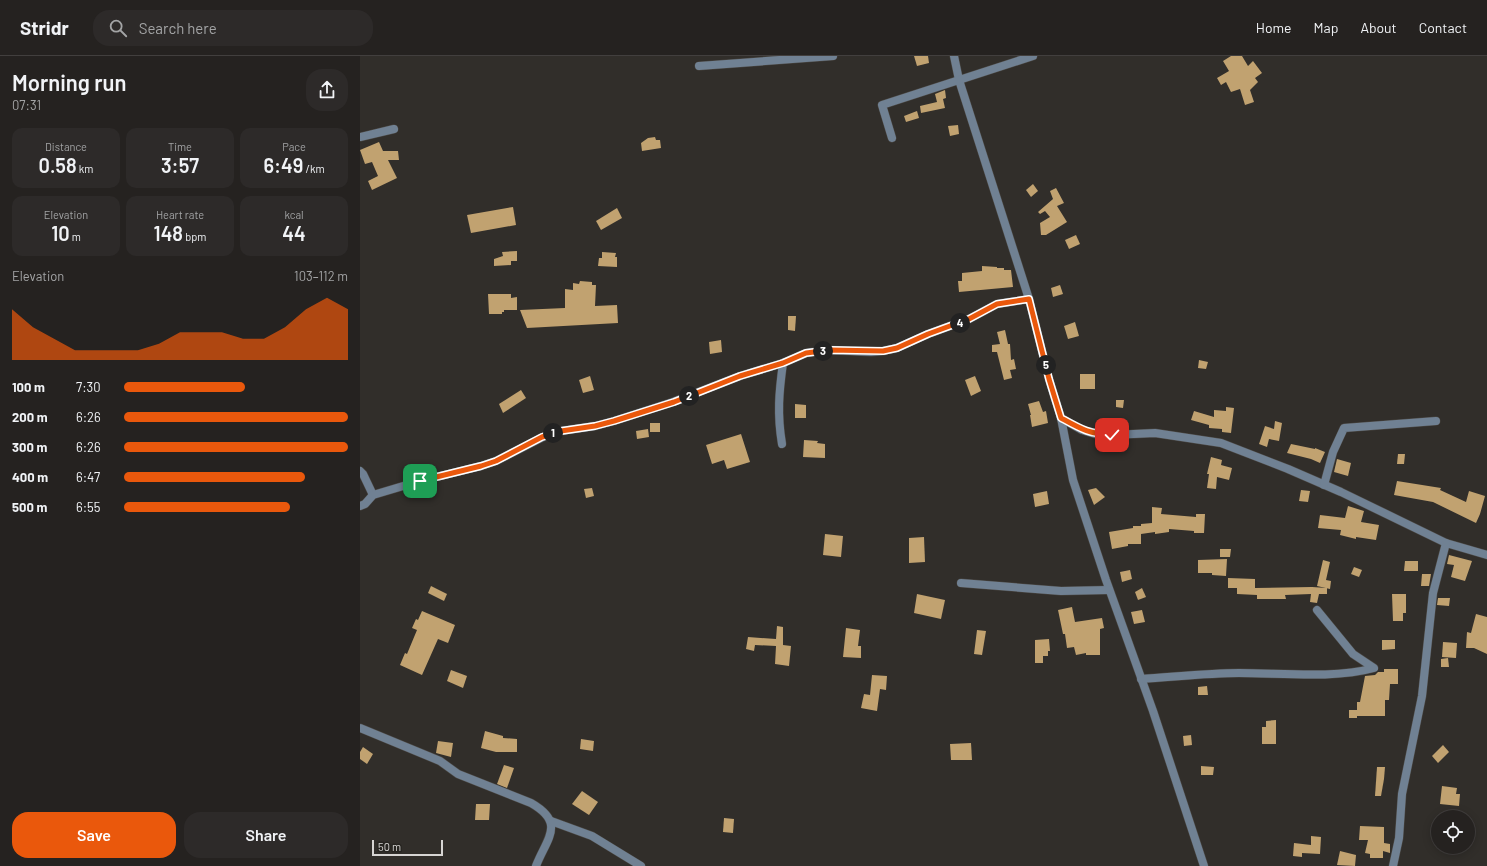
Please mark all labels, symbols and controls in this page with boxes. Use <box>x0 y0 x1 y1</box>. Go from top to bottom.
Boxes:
search box <box>93 10 373 46</box>
text: Stridr <box>20 16 69 39</box>
icon: search <box>107 17 129 39</box>
text: Search here <box>139 19 217 37</box>
text: Home <box>1256 19 1292 36</box>
text: Map <box>1314 19 1338 36</box>
text: About <box>1360 19 1397 36</box>
text: Contact <box>1419 19 1467 36</box>
text: Morning run <box>12 69 126 95</box>
button: share <box>306 69 348 111</box>
text: 07:31 <box>12 97 41 113</box>
text: Distance <box>45 140 87 153</box>
text: Time <box>168 140 192 153</box>
text: Pace <box>282 140 306 153</box>
text: 0.58 <box>39 153 77 177</box>
text: 3:57 <box>161 153 199 177</box>
text: 6:49 <box>263 153 303 177</box>
text: km <box>77 162 93 175</box>
text: /km <box>303 162 325 175</box>
text: Elevation <box>44 208 88 221</box>
text: Heart rate <box>156 208 204 221</box>
text: kcal <box>284 208 304 221</box>
text: 10 <box>51 221 70 245</box>
text: 148 <box>154 221 183 245</box>
text: 44 <box>282 221 306 245</box>
text: m <box>70 230 81 243</box>
text: bpm <box>183 230 206 243</box>
text: Elevation <box>12 268 64 284</box>
text: 103–112 m <box>294 268 348 284</box>
pin: 4 <box>950 313 970 333</box>
text: 4 <box>957 316 963 329</box>
pin: 3 <box>813 341 833 361</box>
text: 3 <box>820 344 826 357</box>
pin: 5 <box>1036 355 1056 375</box>
text: 5 <box>1043 358 1049 371</box>
text: 100 m <box>12 379 45 395</box>
text: 7:30 <box>76 379 101 395</box>
pin: 2 <box>679 386 699 406</box>
text: 2 <box>686 389 692 402</box>
text: 200 m <box>12 409 48 425</box>
text: 6:26 <box>76 409 101 425</box>
pin <box>1095 418 1129 452</box>
pin: 1 <box>543 423 563 443</box>
icon: check <box>1101 424 1123 446</box>
text: 1 <box>551 426 555 439</box>
text: 300 m <box>12 439 47 455</box>
text: 6:26 <box>76 439 101 455</box>
pin <box>403 464 437 498</box>
text: 400 m <box>12 469 48 485</box>
text: 6:47 <box>76 469 100 485</box>
icon: arrive <box>409 470 431 492</box>
text: 500 m <box>12 499 47 515</box>
text: 6:55 <box>76 499 100 515</box>
map controls <box>1431 810 1475 854</box>
button: locate <box>1431 810 1475 854</box>
button: Save <box>12 812 176 858</box>
button: Share <box>184 812 348 858</box>
scale bar <box>372 838 443 857</box>
text: 50 m <box>378 840 401 853</box>

